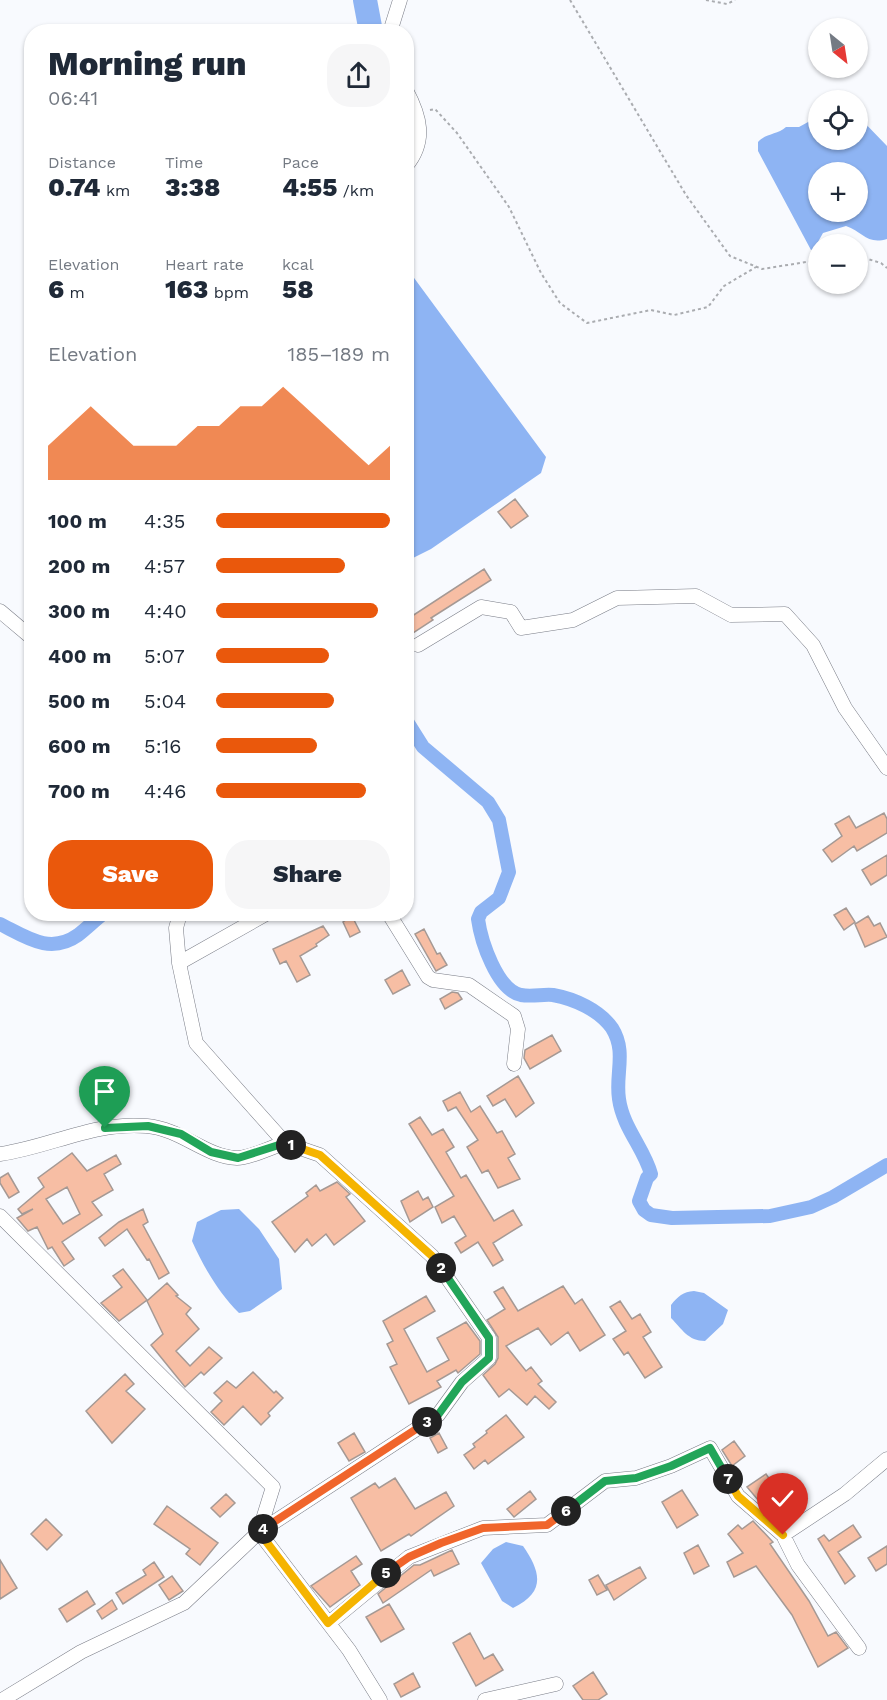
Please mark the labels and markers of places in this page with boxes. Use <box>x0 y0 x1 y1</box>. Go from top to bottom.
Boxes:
pin <box>79 1066 130 1128</box>
pin: 1 <box>276 1130 306 1160</box>
pin: 2 <box>426 1253 456 1283</box>
pin: 3 <box>412 1407 442 1437</box>
pin: 7 <box>713 1464 743 1494</box>
pin <box>757 1473 808 1535</box>
pin: 6 <box>551 1496 581 1526</box>
pin: 4 <box>248 1514 278 1544</box>
pin: 5 <box>371 1558 401 1588</box>

